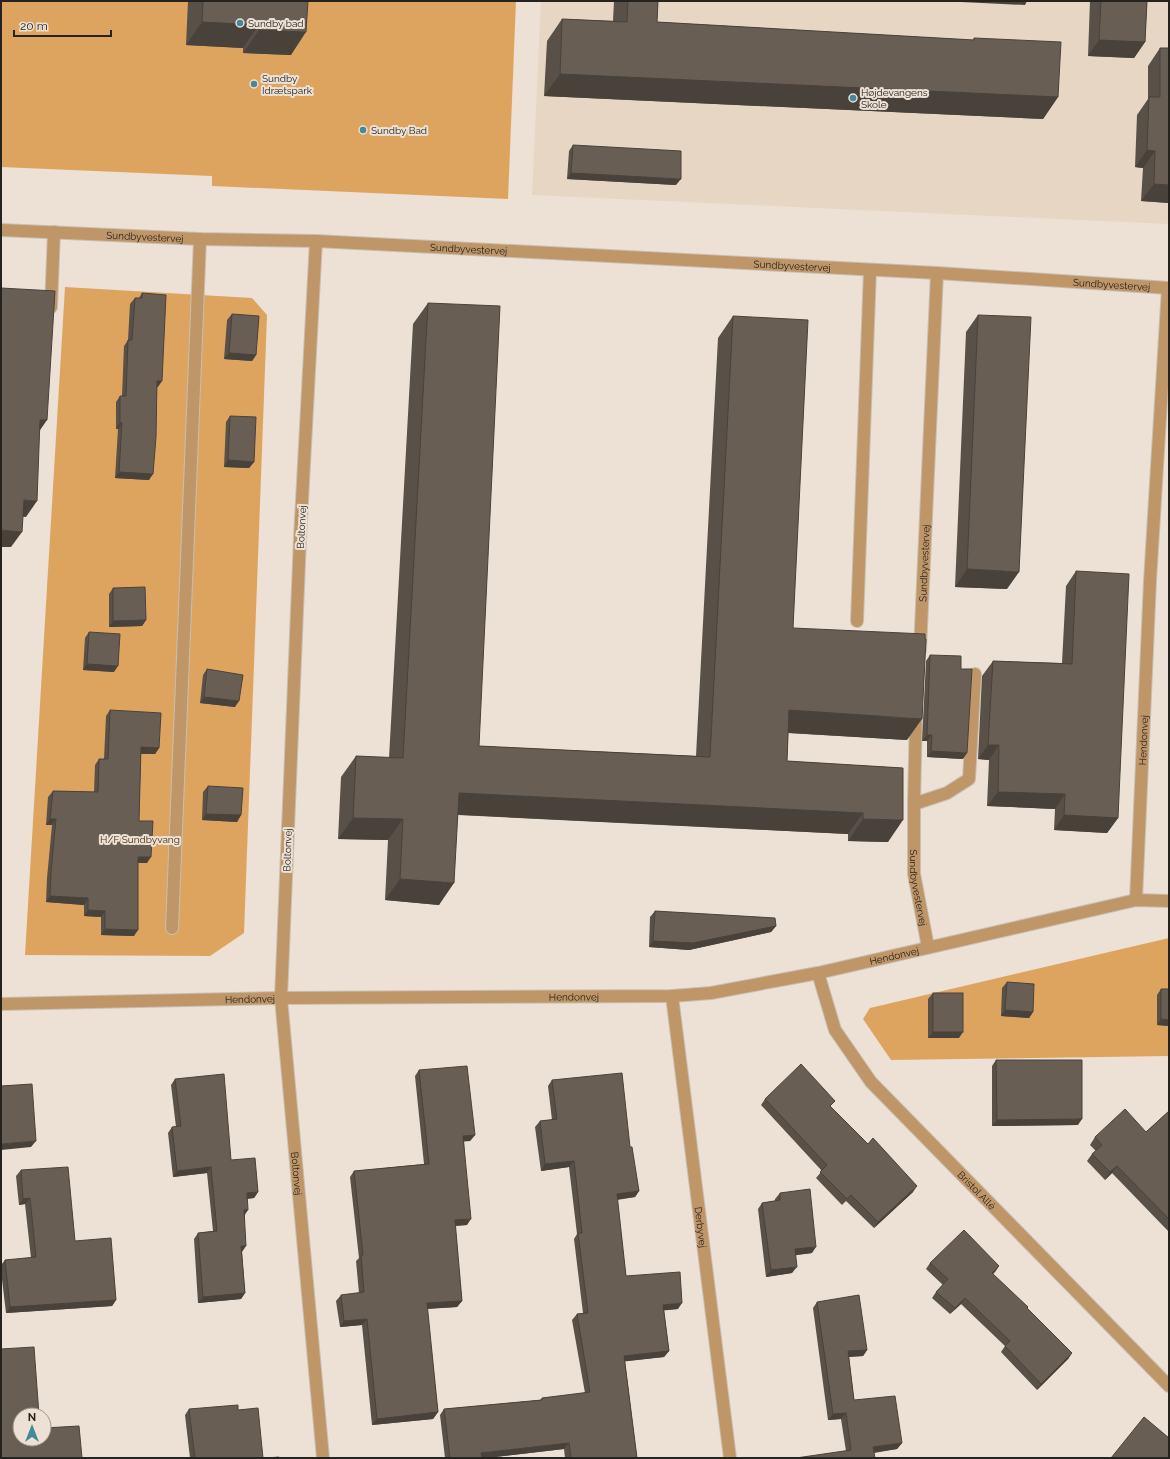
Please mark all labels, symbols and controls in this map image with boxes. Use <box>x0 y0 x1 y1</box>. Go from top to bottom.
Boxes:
scale bar <box>14 12 111 38</box>
marker: Sundby bad <box>235 18 245 28</box>
place label: Sundby bad <box>248 18 304 29</box>
text: 20 m <box>20 19 48 33</box>
place label: Sundby Idrætspark <box>262 73 313 96</box>
marker: Sundby Idrætspark <box>249 79 259 89</box>
place label: Højdevangens Skole <box>861 87 928 110</box>
marker: Højdevangens Skole <box>848 93 858 103</box>
marker: Sundby Bad <box>358 125 368 135</box>
place label: Sundby Bad <box>371 125 427 136</box>
street label: Sundbyvestervej <box>106 230 184 244</box>
street label: Sundbyvestervej <box>430 242 507 257</box>
street label: Sundbyvestervej <box>753 259 831 273</box>
street label: Sundbyvestervej <box>1073 277 1151 293</box>
street label: Boltonvej <box>295 505 308 549</box>
street label: Sundbyvestervej <box>917 524 932 602</box>
street label: Hendonvej <box>1137 715 1150 765</box>
street label: Boltonvej <box>281 828 294 872</box>
park label: H/F Sundbyvang <box>100 834 180 845</box>
street label: Sundbyvestervej <box>908 849 929 927</box>
street label: Hendonvej <box>868 945 920 967</box>
street label: Hendonvej <box>549 991 599 1003</box>
street label: Hendonvej <box>225 993 275 1005</box>
street label: Boltonvej <box>289 1151 304 1196</box>
street label: Bristol Allé <box>955 1169 998 1212</box>
street label: Derbyvej <box>693 1206 709 1248</box>
north arrow <box>12 1407 52 1447</box>
text: N <box>28 1411 36 1424</box>

